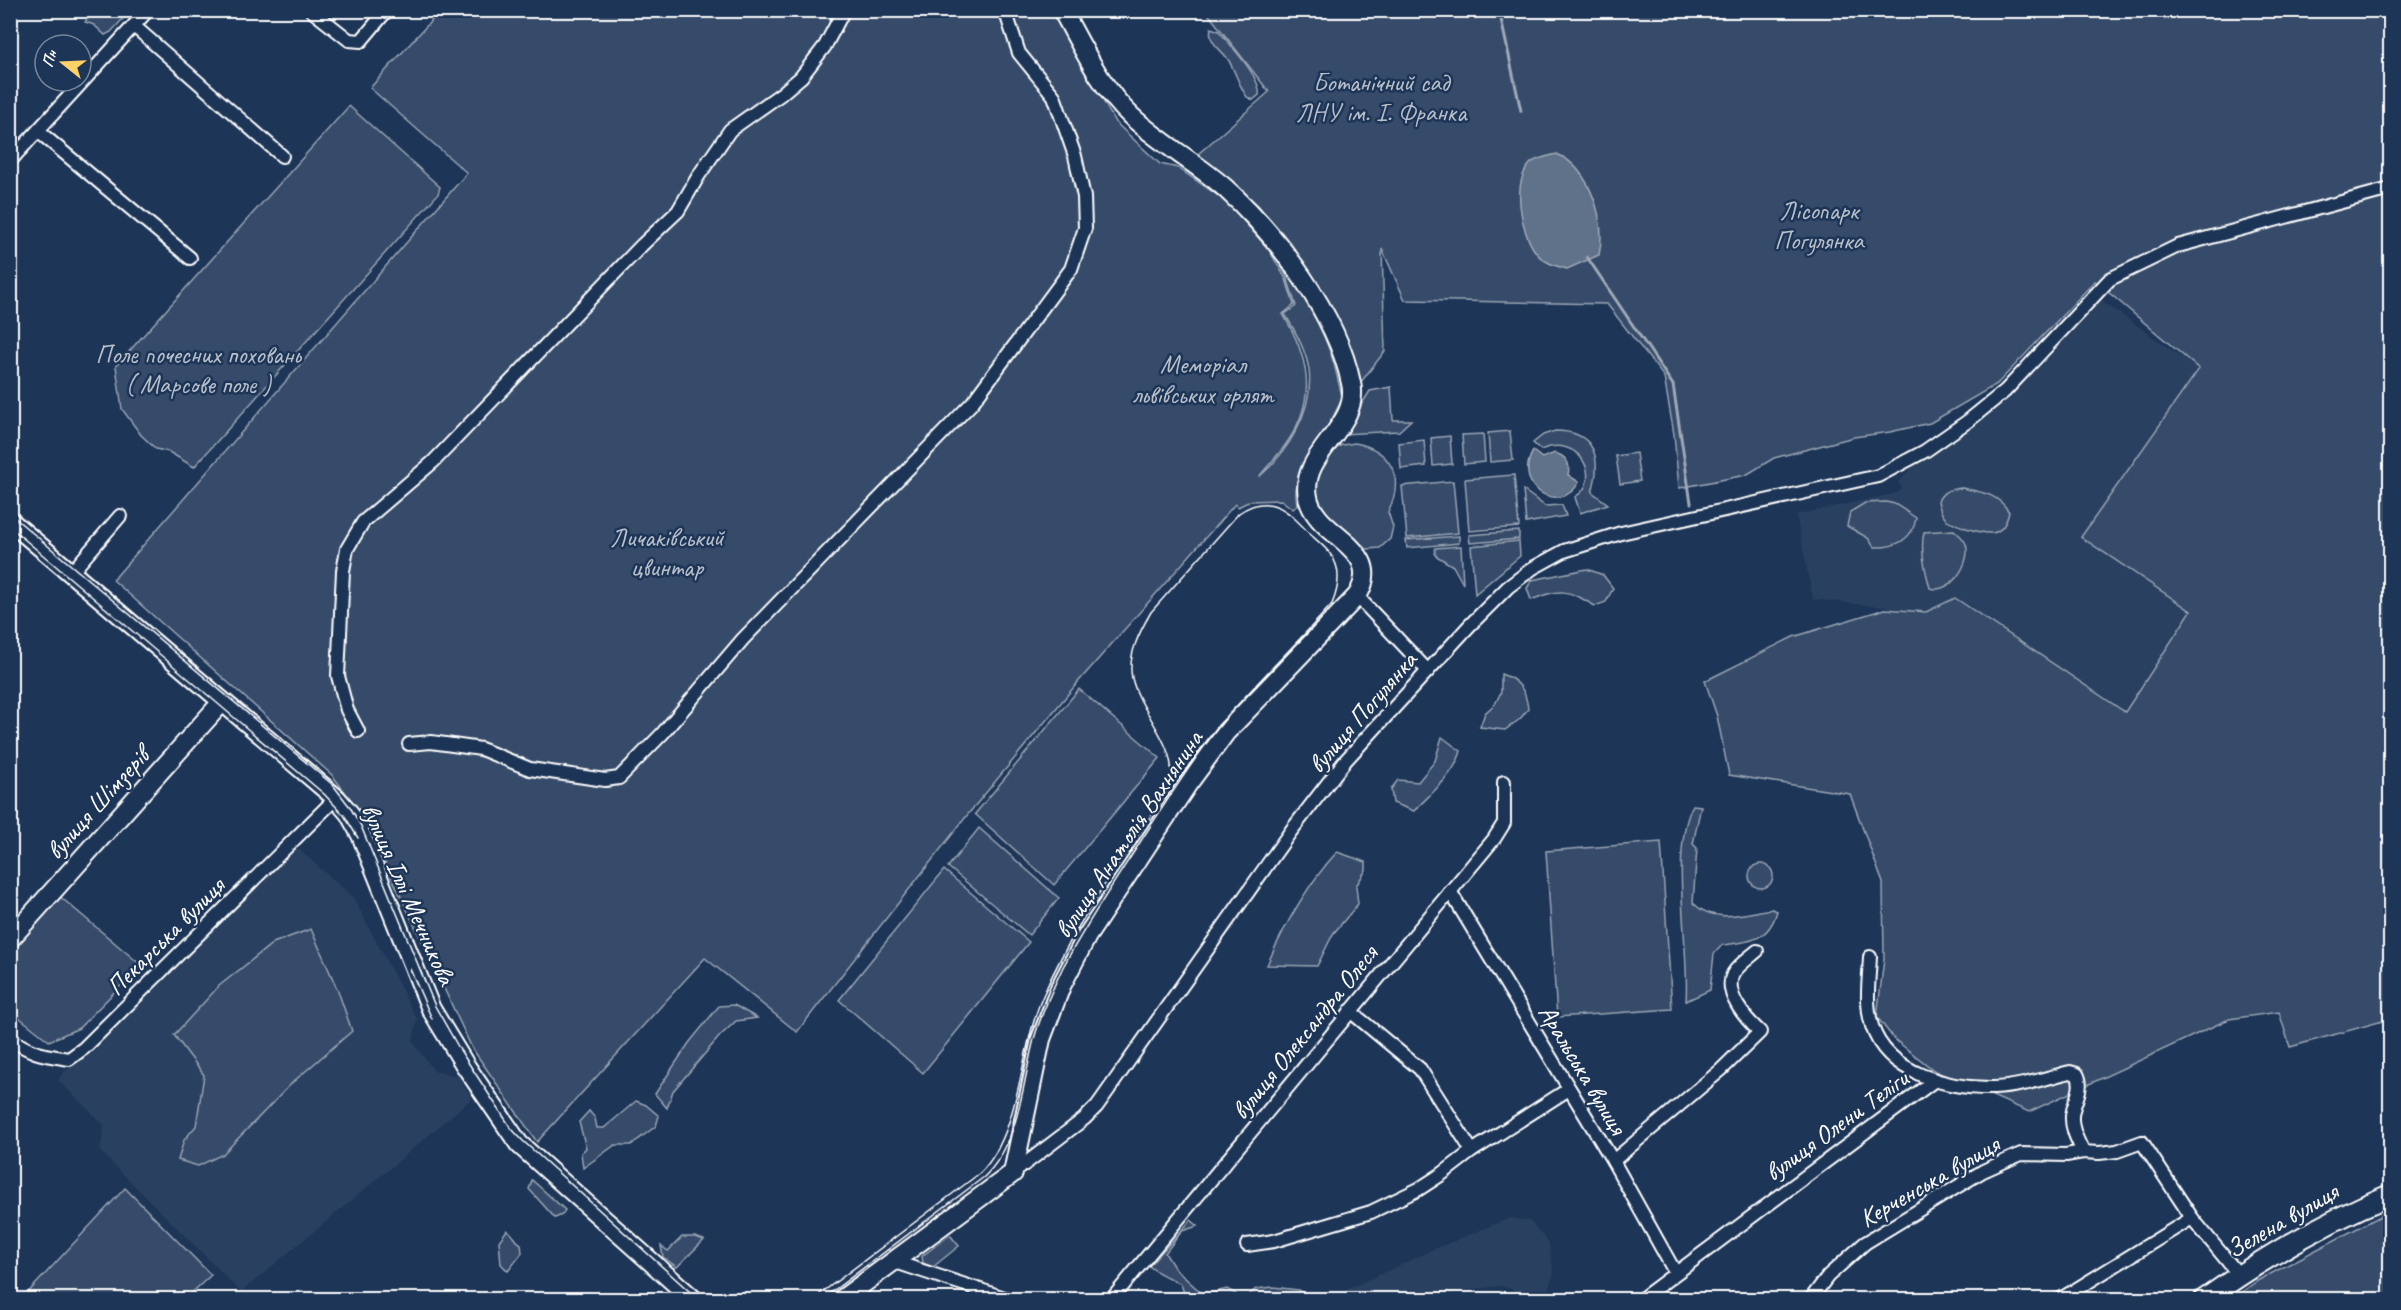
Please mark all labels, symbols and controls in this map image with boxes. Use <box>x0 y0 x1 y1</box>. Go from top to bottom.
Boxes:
north arrow <box>33 33 93 93</box>
text: Пн <box>38 47 62 70</box>
park label: Ботанічний сад ЛНУ ім. І. Франка <box>1296 66 1468 129</box>
park label: Лісопарк Погулянка <box>1774 194 1865 257</box>
park label: Поле почесних поховань ( Марсове поле ) <box>95 338 303 401</box>
park label: Меморіал львівських орлят <box>1132 348 1276 411</box>
park label: Личаківський цвинтар <box>610 521 726 584</box>
street label: вулиця Погулянка <box>1300 643 1425 780</box>
street label: вулиця Анатолія Вахнянина <box>1047 723 1211 944</box>
street label: вулиця Шімзерів <box>38 736 161 866</box>
street label: вулиця Іллі Мечникова <box>354 798 464 992</box>
street label: Пекарська вулиця <box>99 869 233 1003</box>
street label: вулиця Олександра Олеся <box>1224 937 1386 1126</box>
street label: Аральська вулиця <box>1531 998 1635 1142</box>
street label: вулиця Олени Теліги <box>1758 1061 1916 1189</box>
street label: Керченська вулиця <box>1853 1127 2007 1235</box>
street label: Зелена вулиця <box>2221 1174 2346 1266</box>

